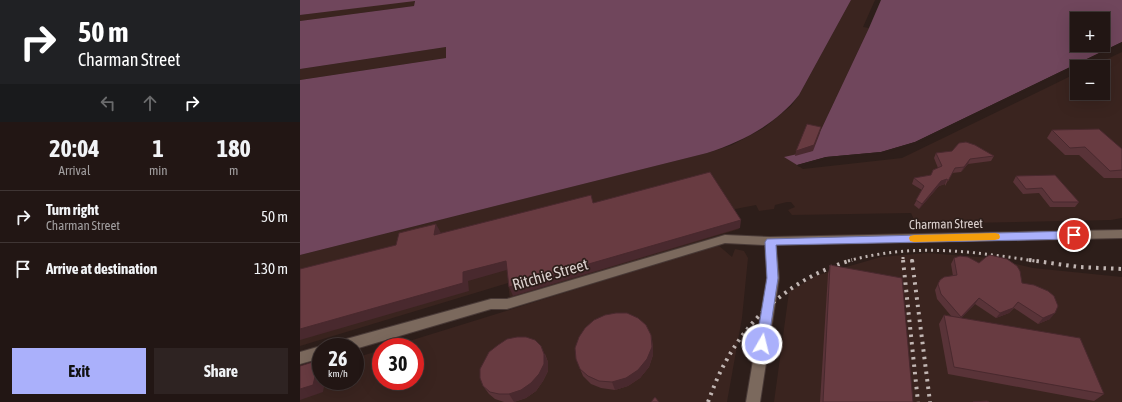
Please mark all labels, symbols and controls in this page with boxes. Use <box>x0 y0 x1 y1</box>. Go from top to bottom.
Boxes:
map controls <box>1070 12 1110 100</box>
button: + <box>1070 12 1110 52</box>
icon: right <box>12 16 64 68</box>
text: 50 m <box>78 16 128 48</box>
text: Charman Street <box>78 49 181 70</box>
button: − <box>1070 60 1110 100</box>
icon: left <box>97 92 119 114</box>
icon: ahead <box>139 92 161 114</box>
icon: right <box>181 92 203 114</box>
text: 20:04 <box>49 135 100 162</box>
text: 1 <box>153 135 164 162</box>
text: 180 <box>217 135 251 162</box>
text: Arrival <box>59 163 90 178</box>
text: min <box>149 163 168 178</box>
text: m <box>229 163 238 178</box>
text: Turn right <box>46 201 99 218</box>
icon: right <box>12 206 34 228</box>
text: 50 m <box>261 208 288 225</box>
street label: Charman Street <box>909 216 983 232</box>
text: Charman Street <box>46 218 120 233</box>
pin <box>1057 218 1091 252</box>
icon: arrive <box>1063 224 1085 246</box>
street label: Ritchie Street <box>510 254 590 293</box>
icon: arrive <box>12 258 34 280</box>
text: Arrive at destination <box>46 260 157 277</box>
text: 130 m <box>254 260 288 277</box>
position arrow <box>741 323 783 365</box>
speed limit sign: 30 <box>372 338 424 390</box>
text: 26 <box>329 347 347 370</box>
button: Exit <box>12 348 146 394</box>
button: Share <box>154 348 288 394</box>
text: km/h <box>328 368 348 379</box>

